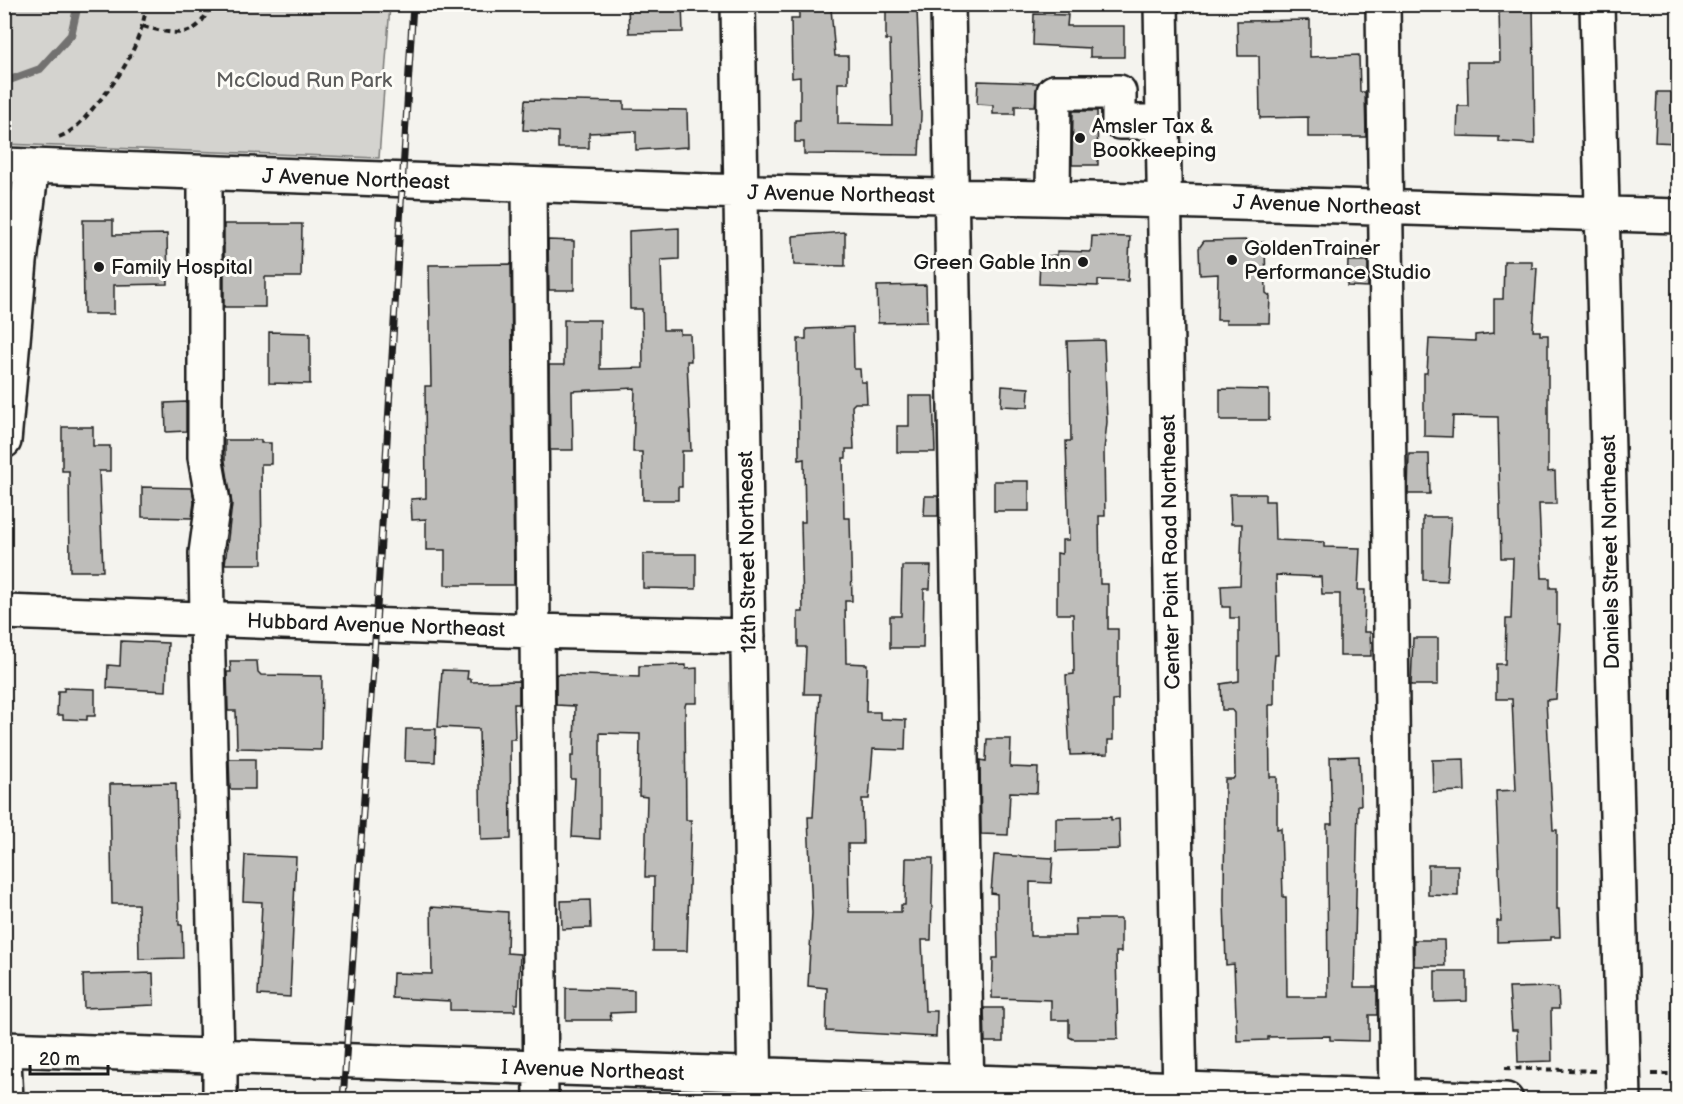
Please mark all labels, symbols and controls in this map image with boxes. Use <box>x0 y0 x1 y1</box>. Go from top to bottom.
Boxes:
park label: McCloud Run Park <box>216 68 393 93</box>
place label: Amsler Tax & Bookkeeping <box>1092 114 1216 163</box>
marker: Amsler Tax & Bookkeeping <box>1073 131 1087 145</box>
street label: J Avenue Northeast <box>262 164 451 195</box>
street label: J Avenue Northeast <box>747 180 936 209</box>
street label: J Avenue Northeast <box>1233 190 1422 221</box>
place label: GoldenTrainer Performance Studio <box>1244 236 1431 285</box>
place label: Green Gable Inn <box>913 250 1071 275</box>
marker: GoldenTrainer Performance Studio <box>1225 253 1239 267</box>
place label: Family Hospital <box>111 255 253 280</box>
marker: Green Gable Inn <box>1076 255 1090 269</box>
marker: Family Hospital <box>92 260 106 274</box>
street label: Center Point Road Northeast <box>1156 414 1185 690</box>
street label: Daniels Street Northeast <box>1596 434 1625 669</box>
street label: 12th Street Northeast <box>733 450 762 653</box>
street label: Hubbard Avenue Northeast <box>246 608 506 643</box>
scale bar <box>30 1038 108 1076</box>
text: 20 m <box>39 1049 80 1070</box>
street label: I Avenue Northeast <box>501 1055 685 1086</box>

